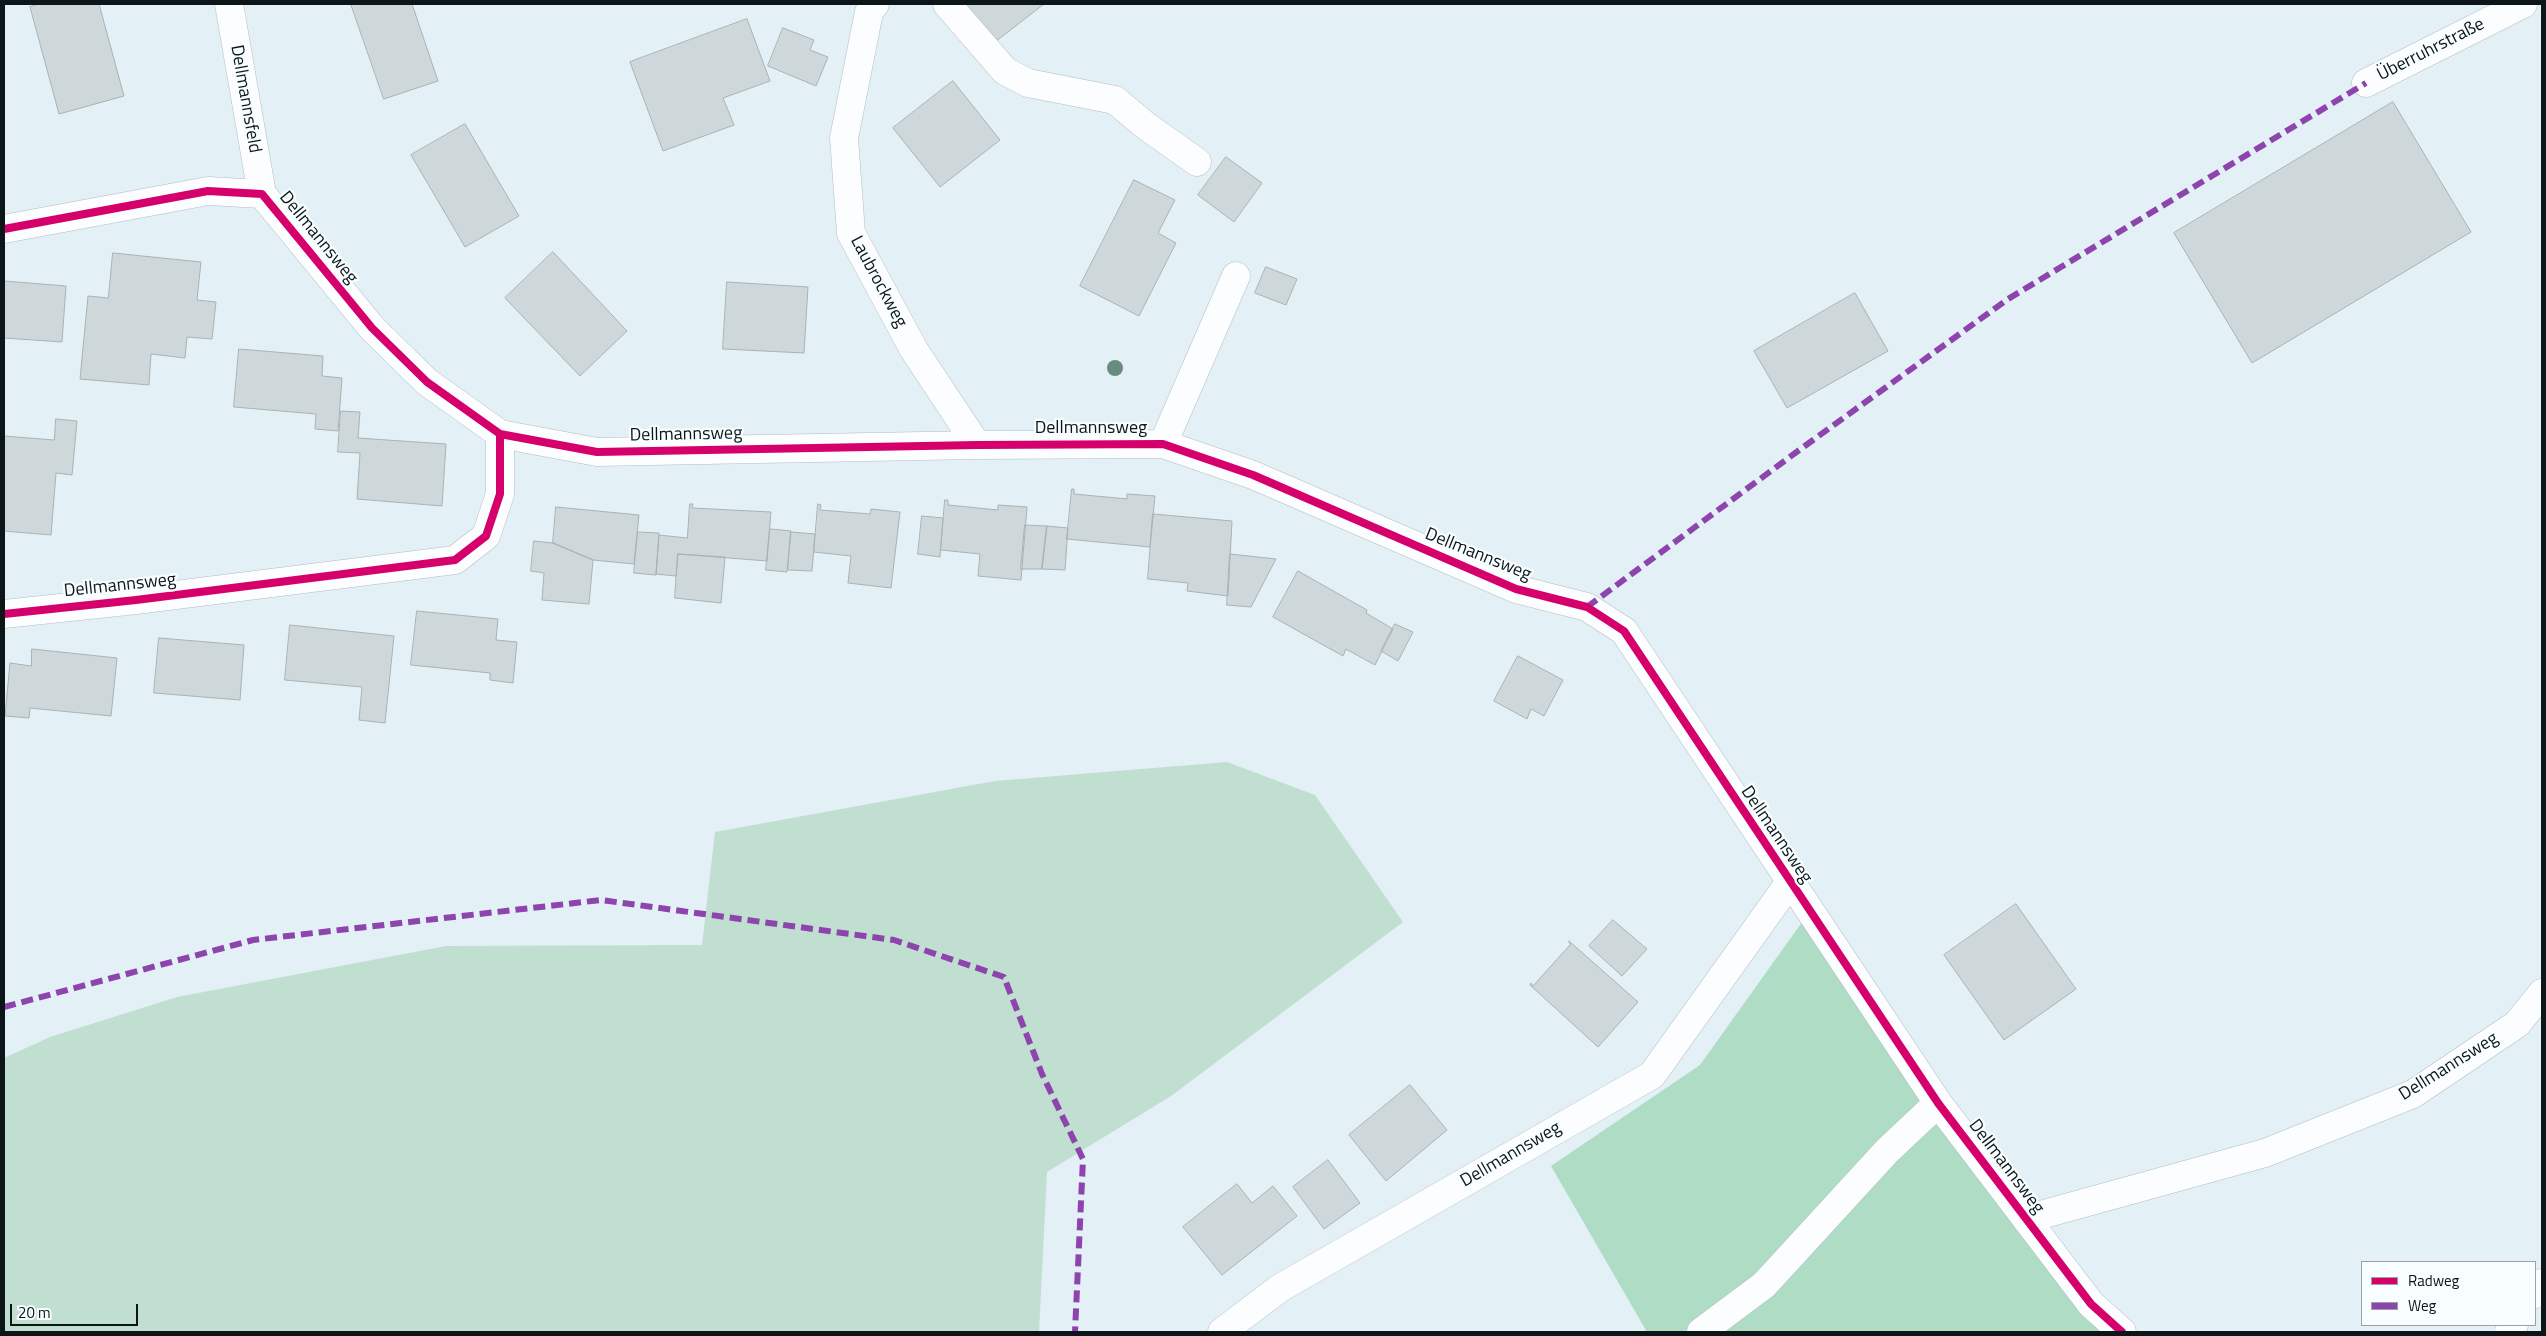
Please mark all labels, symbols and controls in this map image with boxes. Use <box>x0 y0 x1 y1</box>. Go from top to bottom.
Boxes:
street label: Überruhrstraße <box>2374 14 2488 86</box>
street label: Dellmannsfeld <box>225 43 265 155</box>
street label: Dellmannsweg <box>274 187 362 289</box>
street label: Laubrockweg <box>845 232 911 332</box>
street label: Dellmannsweg <box>1035 418 1147 440</box>
street label: Dellmannsweg <box>629 423 743 447</box>
street label: Dellmannsweg <box>1422 524 1534 586</box>
street label: Dellmannsweg <box>63 569 177 603</box>
street label: Dellmannsweg <box>1736 782 1816 888</box>
street label: Dellmannsweg <box>2395 1028 2503 1106</box>
street label: Dellmannsweg <box>1963 1116 2049 1218</box>
street label: Dellmannsweg <box>1457 1117 1565 1193</box>
legend <box>2361 1261 2536 1326</box>
text: Radweg <box>2408 1269 2459 1292</box>
scale bar <box>12 1294 140 1326</box>
text: Weg <box>2408 1294 2436 1317</box>
text: 20 m <box>18 1301 51 1324</box>

